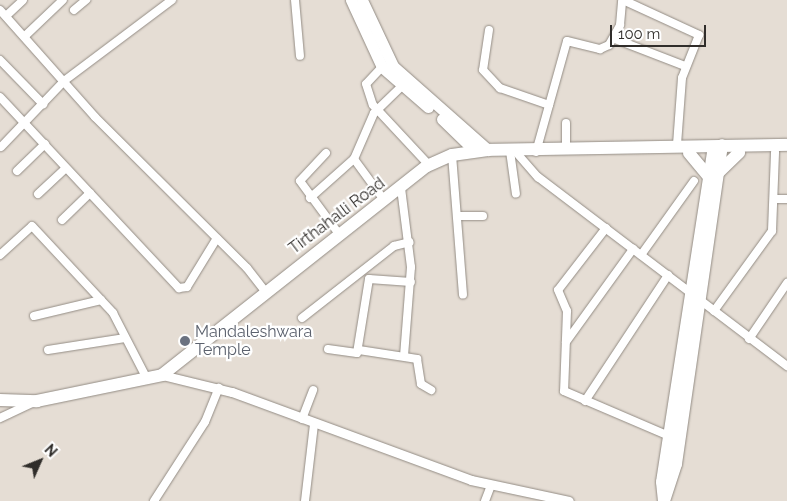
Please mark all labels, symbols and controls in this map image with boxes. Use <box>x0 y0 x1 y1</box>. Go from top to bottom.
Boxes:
scale bar <box>612 15 708 47</box>
text: 100 m <box>618 25 660 43</box>
street label: Tirthahalli Road <box>285 174 389 258</box>
place label: Mandaleshwara Temple <box>195 322 312 360</box>
marker: Mandaleshwara Temple <box>179 335 191 347</box>
north arrow <box>15 436 65 486</box>
text: N <box>41 441 60 460</box>

